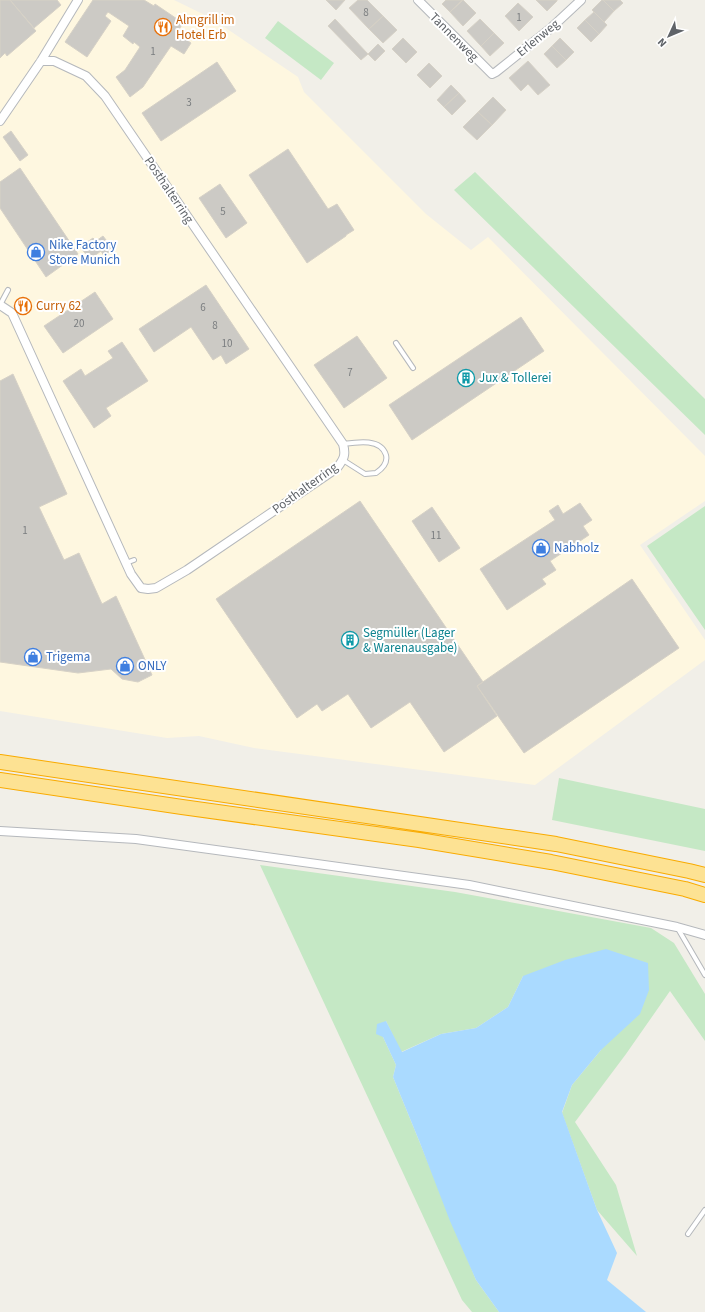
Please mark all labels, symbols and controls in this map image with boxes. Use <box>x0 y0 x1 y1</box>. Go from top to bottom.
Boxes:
house number: 8 <box>363 5 369 20</box>
street label: Tannenweg <box>426 9 483 66</box>
house number: 1 <box>516 10 522 25</box>
place label: Almgrill im Hotel Erb <box>176 11 235 44</box>
street label: Erlenweg <box>513 15 564 61</box>
north arrow <box>649 16 689 56</box>
restaurant icon: Almgrill im Hotel Erb <box>153 17 173 37</box>
text: N <box>654 35 670 50</box>
house number: 1 <box>150 44 156 59</box>
house number: 3 <box>186 95 192 110</box>
street label: Posthalterring <box>140 153 198 227</box>
house number: 5 <box>220 204 226 219</box>
place label: Nike Factory Store Munich <box>49 236 120 269</box>
shop icon: Nike Factory Store Munich <box>26 242 46 262</box>
restaurant icon: Curry 62 <box>13 296 33 316</box>
place label: Curry 62 <box>36 297 81 315</box>
house number: 6 <box>200 300 206 315</box>
house number: 20 <box>74 316 84 331</box>
house number: 8 <box>212 318 218 333</box>
house number: 10 <box>222 336 232 351</box>
house number: 7 <box>347 365 353 380</box>
building icon: Jux & Tollerei <box>456 368 476 388</box>
place label: Jux & Tollerei <box>479 369 551 387</box>
street label: Posthalterring <box>269 458 342 518</box>
house number: 1 <box>22 523 28 538</box>
house number: 11 <box>431 528 441 543</box>
shop icon: Nabholz <box>531 538 551 558</box>
place label: Nabholz <box>554 539 600 557</box>
place label: Segmüller (Lager & Warenausgabe) <box>363 624 458 657</box>
building icon: Segmüller (Lager & Warenausgabe) <box>340 630 360 650</box>
shop icon: Trigema <box>23 647 43 667</box>
place label: Trigema <box>46 648 90 666</box>
shop icon: ONLY <box>115 656 135 676</box>
place label: ONLY <box>138 657 167 675</box>

